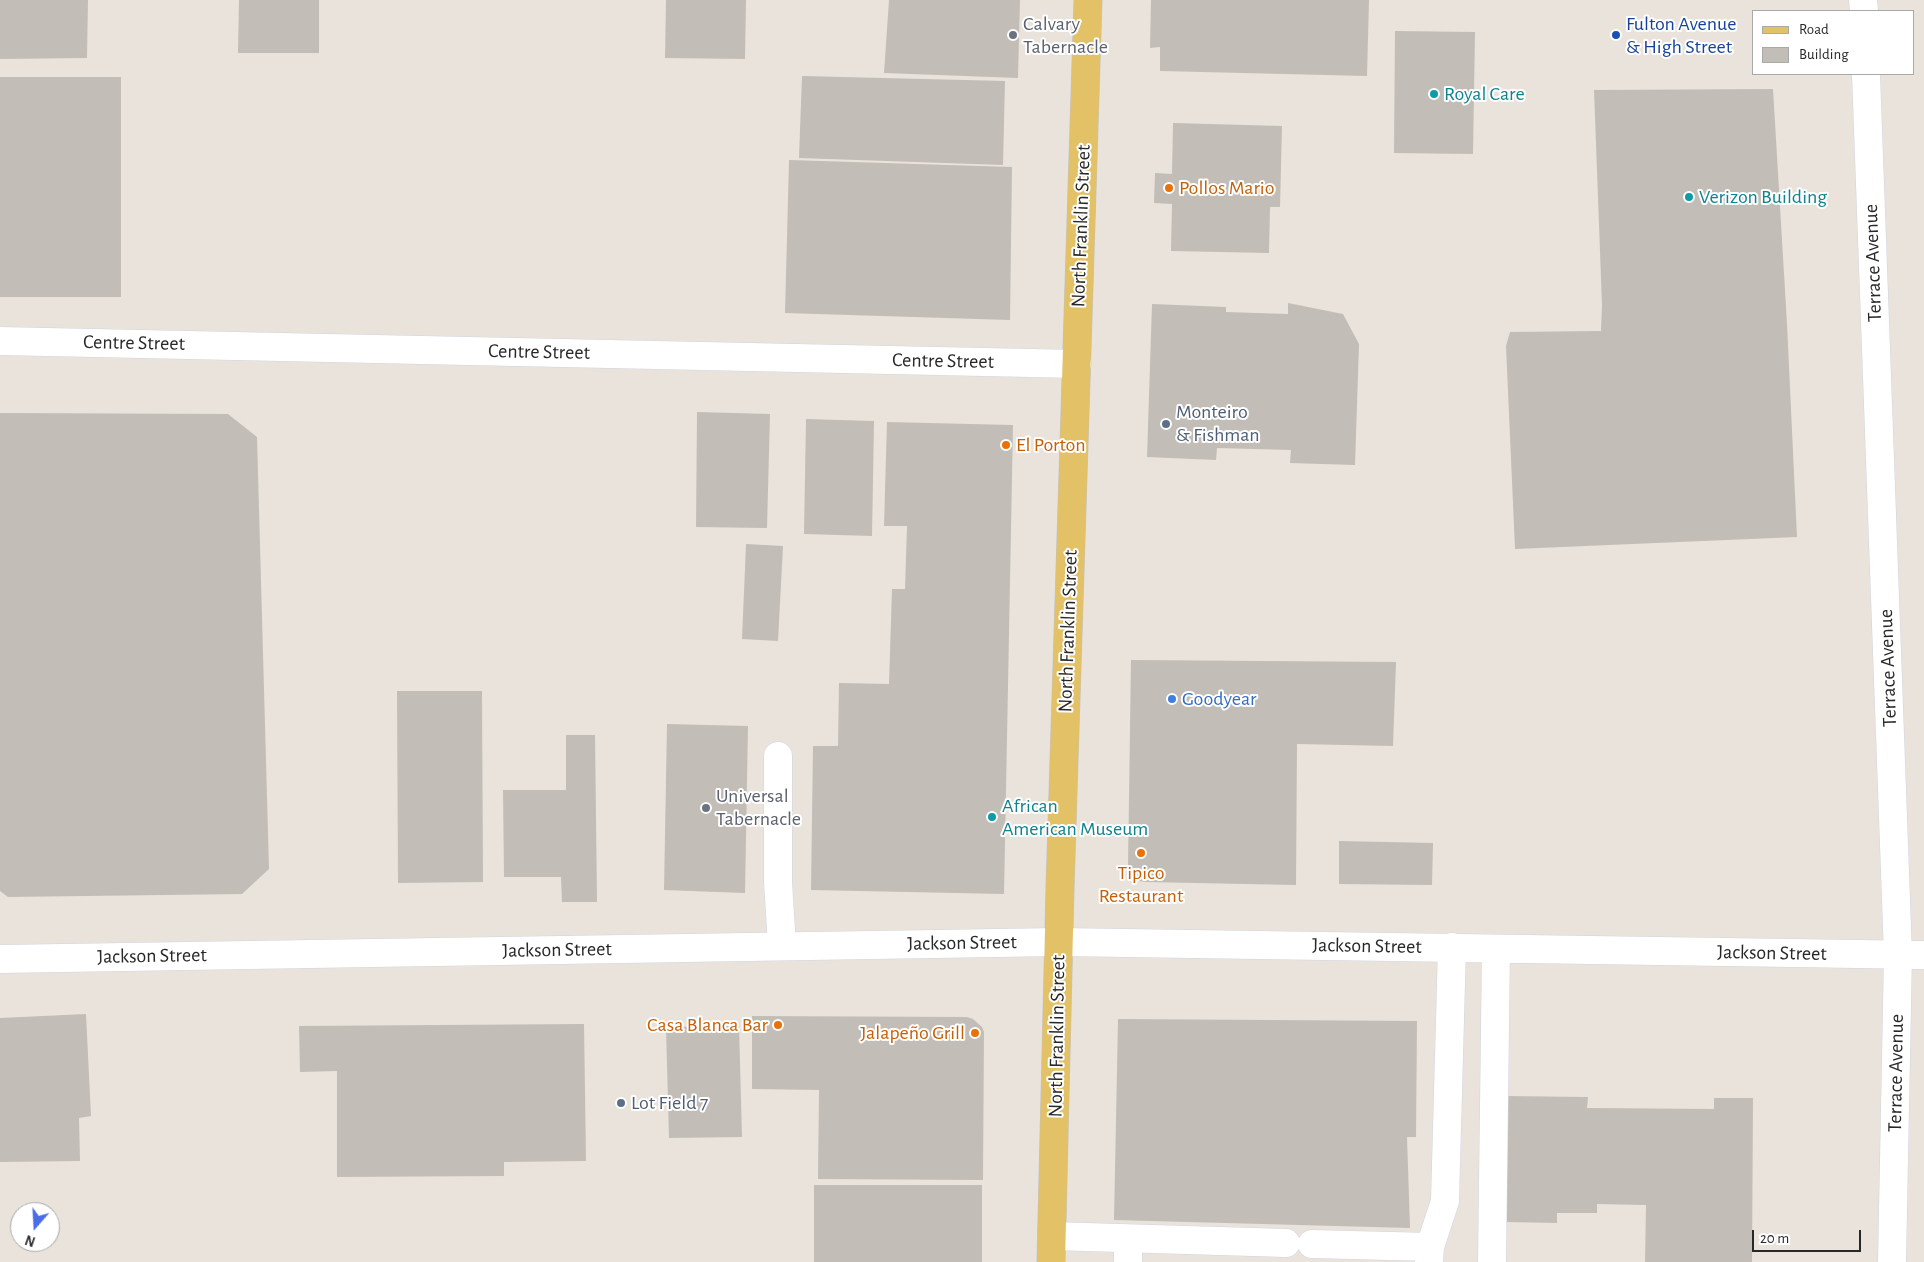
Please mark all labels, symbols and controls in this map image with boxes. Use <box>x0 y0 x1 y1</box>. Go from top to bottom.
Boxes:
legend <box>1752 10 1914 75</box>
place label: Calvary Tabernacle <box>1023 12 1108 59</box>
place label: Fulton Avenue & High Street <box>1626 12 1737 59</box>
text: Road <box>1799 22 1829 37</box>
marker: Calvary Tabernacle <box>1007 29 1019 41</box>
marker: Fulton Avenue & High Street <box>1610 29 1622 41</box>
text: Building <box>1799 47 1849 62</box>
place label: Royal Care <box>1444 82 1525 106</box>
marker: Royal Care <box>1428 88 1440 100</box>
street label: North Franklin Street <box>1066 144 1096 308</box>
place label: Pollos Mario <box>1179 176 1275 200</box>
marker: Pollos Mario <box>1163 182 1175 194</box>
place label: Verizon Building <box>1699 185 1827 209</box>
marker: Verizon Building <box>1683 191 1695 203</box>
street label: Terrace Avenue <box>1859 204 1887 322</box>
street label: Centre Street <box>83 330 185 356</box>
street label: Centre Street <box>488 339 590 365</box>
street label: Centre Street <box>892 348 994 374</box>
place label: Monteiro & Fishman <box>1176 400 1260 447</box>
marker: Monteiro & Fishman <box>1160 418 1172 430</box>
place label: El Porton <box>1016 433 1086 457</box>
marker: El Porton <box>1000 439 1012 451</box>
street label: North Franklin Street <box>1053 549 1083 713</box>
street label: Terrace Avenue <box>1874 609 1902 727</box>
place label: Goodyear <box>1182 687 1257 711</box>
marker: Goodyear <box>1166 693 1178 705</box>
place label: Universal Tabernacle <box>716 784 801 831</box>
place label: African American Museum <box>1002 794 1148 841</box>
marker: Universal Tabernacle <box>700 802 712 814</box>
marker: African American Museum <box>986 811 998 823</box>
marker: Tipico Restaurant <box>1135 847 1147 859</box>
place label: Tipico Restaurant <box>1099 861 1183 908</box>
street label: Jackson Street <box>907 930 1017 956</box>
street label: Jackson Street <box>1312 933 1422 959</box>
street label: Jackson Street <box>502 937 612 963</box>
street label: Jackson Street <box>1717 940 1827 966</box>
street label: Jackson Street <box>97 943 207 969</box>
street label: North Franklin Street <box>1044 955 1070 1117</box>
place label: Casa Blanca Bar <box>647 1013 768 1037</box>
street label: Terrace Avenue <box>1883 1014 1909 1132</box>
marker: Casa Blanca Bar <box>772 1019 784 1031</box>
place label: Jalapeño Grill <box>860 1021 965 1045</box>
marker: Jalapeño Grill <box>969 1027 981 1039</box>
place label: Lot Field 7 <box>631 1091 708 1115</box>
marker: Lot Field 7 <box>615 1097 627 1109</box>
north arrow <box>10 1202 60 1252</box>
scale bar <box>1754 1220 1863 1252</box>
text: 20 m <box>1760 1231 1789 1246</box>
text: N <box>24 1232 37 1248</box>

